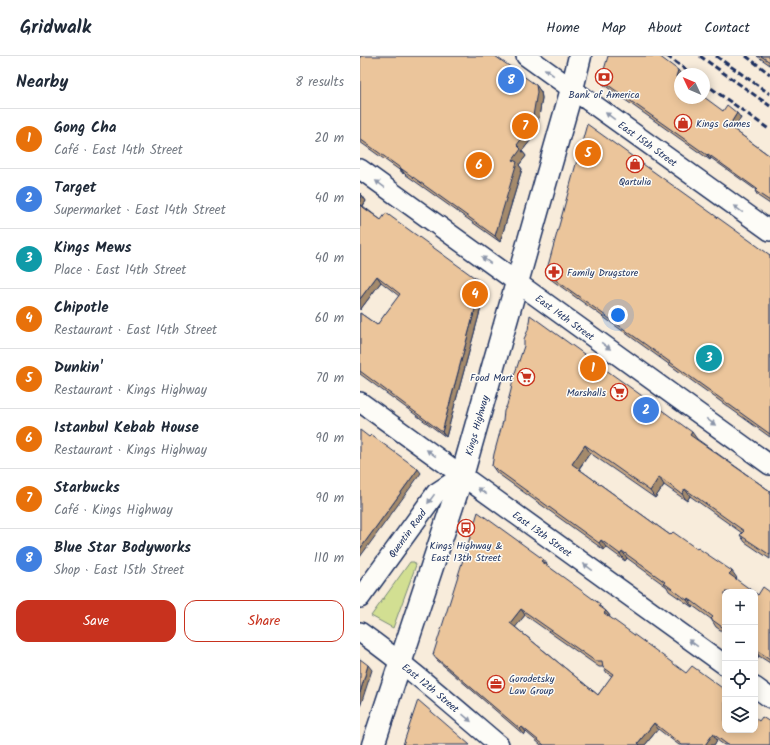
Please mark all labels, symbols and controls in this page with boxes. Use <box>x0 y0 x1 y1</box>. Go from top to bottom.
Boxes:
text: Gridwalk <box>20 13 91 43</box>
text: Home <box>546 17 580 39</box>
text: Map <box>602 17 626 39</box>
text: About <box>648 17 682 39</box>
text: Contact <box>704 17 750 39</box>
pin: 8 <box>498 65 524 95</box>
bank icon: Bank of America <box>594 67 614 87</box>
one-way arrow <box>544 68 554 76</box>
north arrow <box>674 68 710 104</box>
text: Nearby <box>16 69 68 96</box>
text: 8 results <box>295 72 344 93</box>
place label: Bank of America <box>569 87 640 103</box>
pin: 7 <box>512 111 538 141</box>
one-way arrow <box>605 112 616 120</box>
shop icon: Kings Games <box>673 113 693 133</box>
text: Gong Cha <box>54 116 116 140</box>
place label: Kings Games <box>696 116 751 132</box>
street label: East 15th Street <box>614 117 680 171</box>
text: 1 <box>27 128 31 149</box>
text: 20 m <box>314 128 344 149</box>
pin: 5 <box>575 138 601 168</box>
text: Café · East 14th Street <box>54 140 183 161</box>
pin: 6 <box>466 150 492 180</box>
shop icon: Qartulia <box>625 154 645 174</box>
place label: Qartulia <box>619 174 652 190</box>
text: Target <box>54 176 97 200</box>
one-way arrow <box>375 180 385 188</box>
text: 2 <box>25 188 33 209</box>
text: 40 m <box>315 188 344 209</box>
text: Supermarket · East 14th Street <box>54 200 226 221</box>
one-way arrow <box>733 204 744 213</box>
text: Kings Mews <box>54 236 132 260</box>
text: 3 <box>25 248 33 269</box>
text: 40 m <box>315 248 344 269</box>
one-way arrow <box>480 255 491 264</box>
text: Place · East 14th Street <box>54 260 186 281</box>
pharmacy icon: Family Drugstore <box>544 262 564 282</box>
place label: Family Drugstore <box>567 265 639 281</box>
pin: 4 <box>462 279 488 309</box>
street label: East 14th Street <box>531 291 598 345</box>
text: Chipotle <box>54 296 109 320</box>
your location <box>608 305 628 325</box>
text: 4 <box>25 308 33 329</box>
text: 60 m <box>315 308 344 329</box>
text: Restaurant · East 14th Street <box>54 320 217 341</box>
one-way arrow <box>600 342 611 350</box>
pin: 3 <box>696 343 722 373</box>
pin: 1 <box>580 353 606 383</box>
text: Dunkin' <box>54 356 103 380</box>
supermarket icon: Food Mart <box>516 367 536 387</box>
text: 5 <box>26 368 32 389</box>
text: 70 m <box>316 368 344 389</box>
place label: Food Mart <box>470 370 513 386</box>
text: Restaurant · Kings Highway <box>54 380 207 401</box>
supermarket icon: Marshalls <box>609 382 629 402</box>
place label: Marshalls <box>567 385 607 401</box>
street label: Kings Highway <box>461 393 494 458</box>
pin: 2 <box>633 395 659 425</box>
text: Istanbul Kebab House <box>54 416 199 440</box>
one-way arrow <box>706 418 716 426</box>
text: 6 <box>25 428 33 449</box>
text: 90 m <box>316 428 344 449</box>
text: Restaurant · Kings Highway <box>54 440 207 461</box>
one-way arrow <box>425 449 436 457</box>
text: Starbucks <box>54 476 120 500</box>
one-way arrow <box>477 486 488 495</box>
text: 7 <box>26 488 32 509</box>
text: 90 m <box>316 488 344 509</box>
one-way arrow <box>427 494 436 505</box>
text: Café · Kings Highway <box>54 500 173 521</box>
street label: Quentin Road <box>385 505 431 561</box>
street label: East 13th Street <box>509 507 575 561</box>
bus stop icon: Kings Highway & East 13th Street <box>456 518 476 538</box>
text: Blue Star Bodyworks <box>54 536 191 560</box>
place label: Kings Highway & East 13th Street <box>430 538 503 566</box>
text: 8 <box>25 548 33 569</box>
text: 110 m <box>314 548 344 569</box>
text: Shop · East 15th Street <box>54 560 184 581</box>
one-way arrow <box>583 563 593 571</box>
map controls <box>722 589 758 733</box>
button: + <box>722 589 758 625</box>
button: Save <box>16 600 176 642</box>
button: Share <box>184 600 344 642</box>
button: − <box>722 625 758 661</box>
one-way arrow <box>688 638 699 647</box>
street label: East 12th Street <box>398 660 462 717</box>
button: locate <box>722 661 758 697</box>
place label: Gorodetsky Law Group <box>509 671 555 699</box>
office icon: Gorodetsky Law Group <box>486 674 506 694</box>
button: layers <box>722 697 758 733</box>
one-way arrow <box>462 713 472 723</box>

